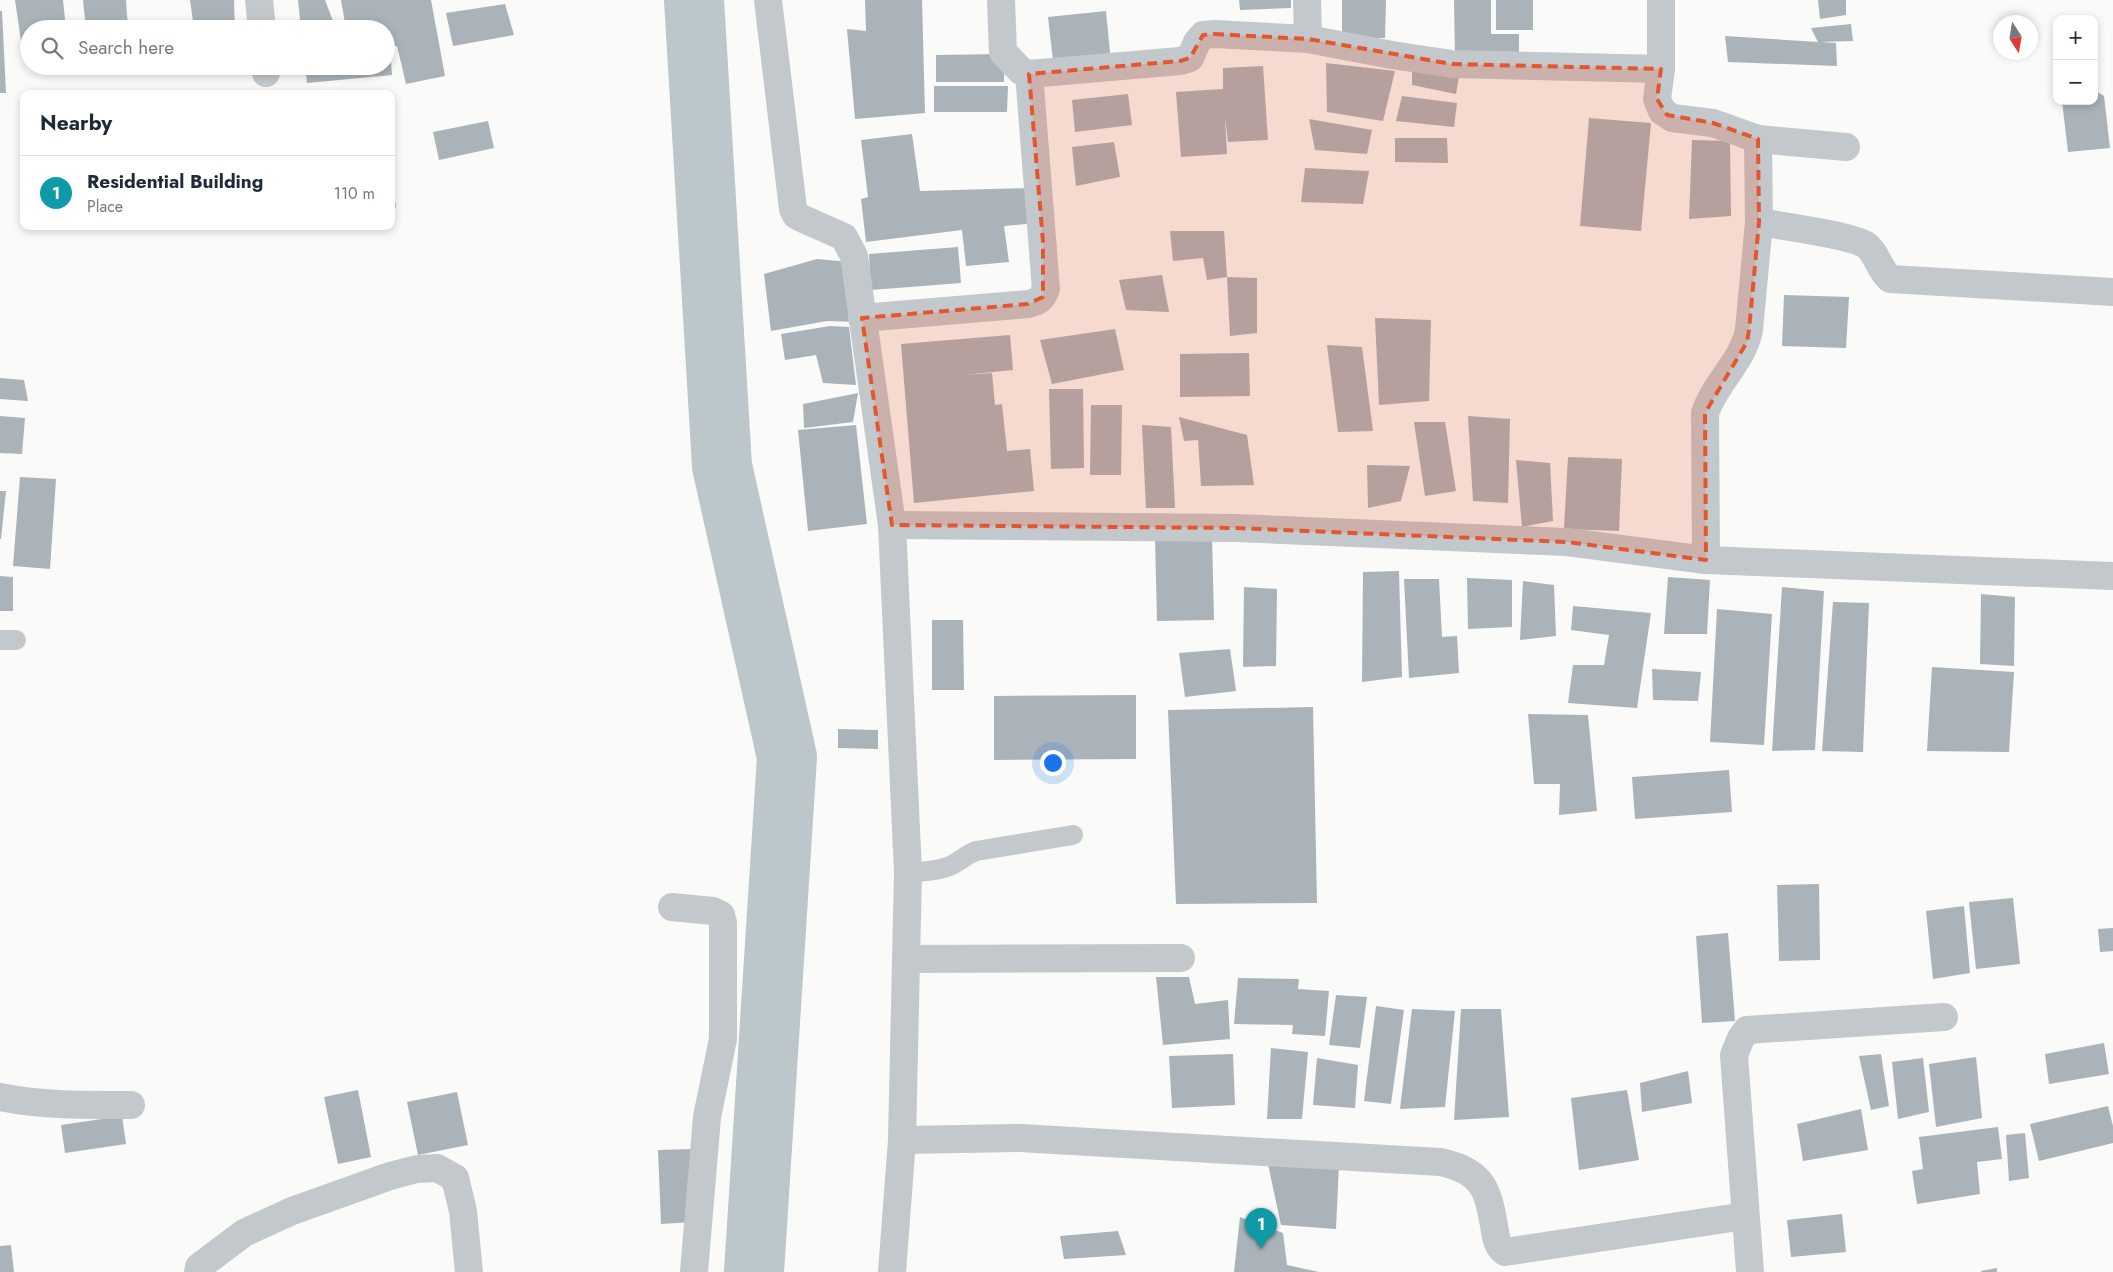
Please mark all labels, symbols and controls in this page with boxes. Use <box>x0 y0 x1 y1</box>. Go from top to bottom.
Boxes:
north arrow <box>1993 15 2038 60</box>
map controls <box>2053 15 2098 105</box>
button: + <box>2053 15 2098 60</box>
search box <box>20 20 395 75</box>
icon: search <box>38 34 66 62</box>
text: Search here <box>78 34 174 61</box>
button: − <box>2053 60 2098 105</box>
text: Nearby <box>40 108 112 138</box>
text: Residential Building <box>87 168 263 195</box>
text: 1 <box>52 182 60 205</box>
text: 110 m <box>334 182 375 205</box>
text: Place <box>87 195 123 218</box>
your location <box>1040 750 1066 776</box>
pin: 1 <box>1245 1208 1277 1249</box>

